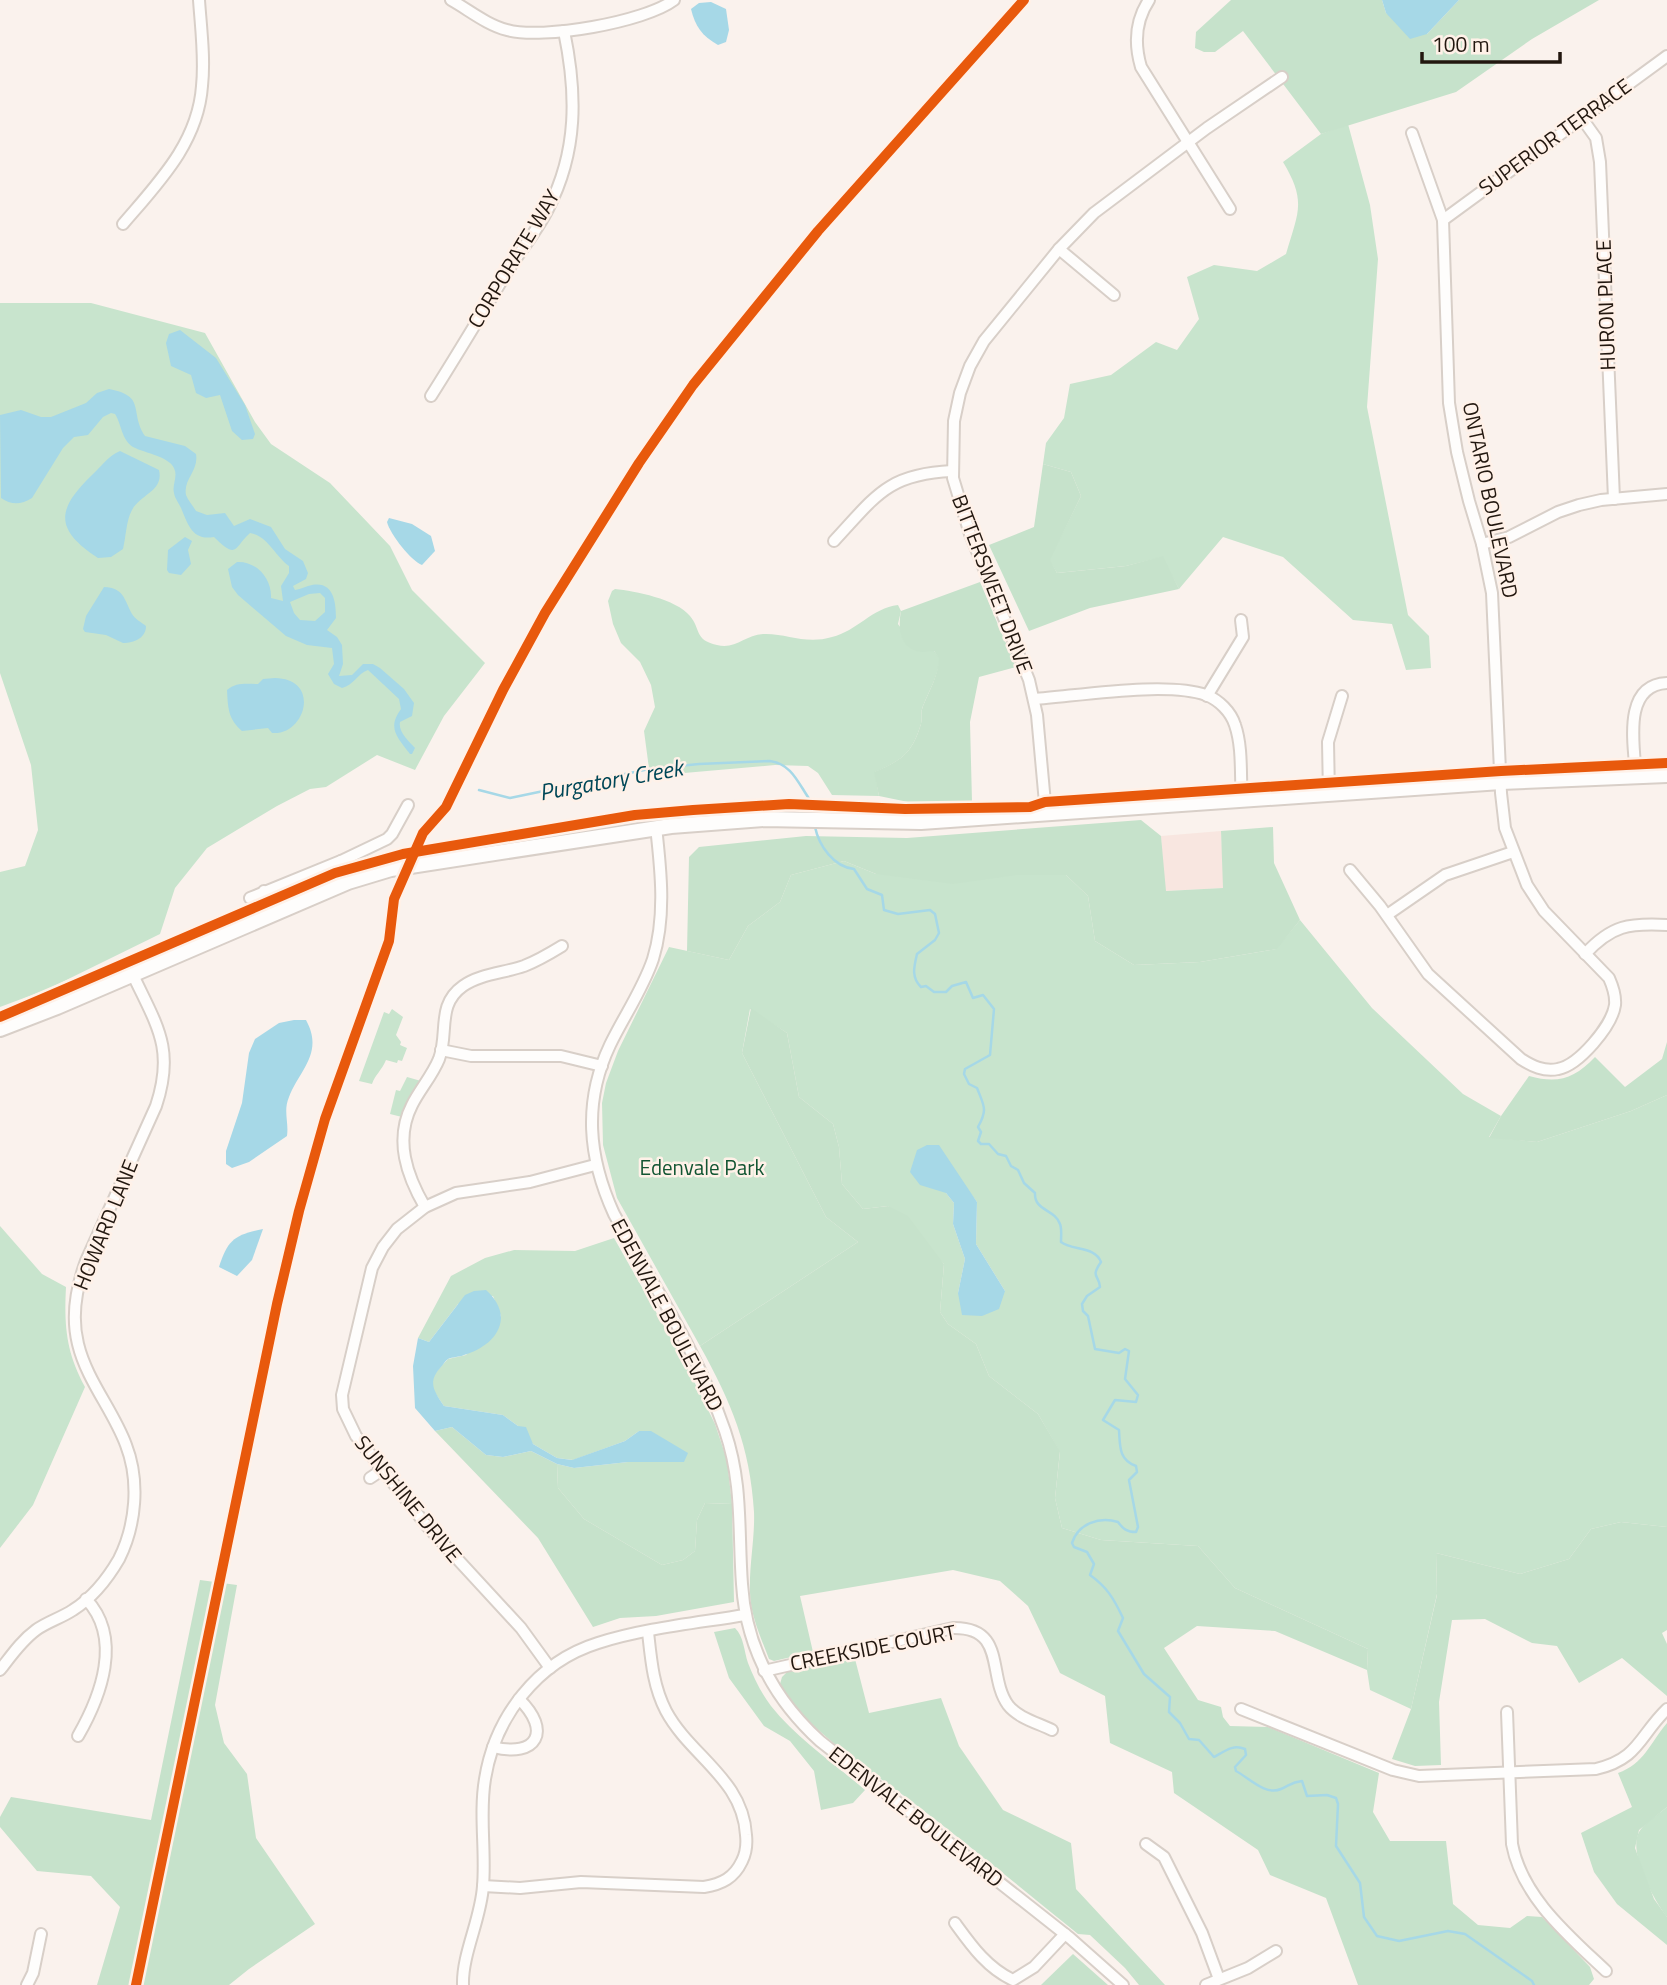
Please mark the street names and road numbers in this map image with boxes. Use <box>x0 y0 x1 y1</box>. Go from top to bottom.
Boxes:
street label: SUPERIOR TERRACE <box>1471 70 1638 203</box>
street label: CORPORATE WAY <box>459 182 568 334</box>
street label: HURON PLACE <box>1587 239 1623 371</box>
street label: ONTARIO BOULEVARD <box>1455 399 1527 601</box>
street label: BITTERSWEET DRIVE <box>944 490 1042 678</box>
street label: HOWARD LANE <box>64 1155 146 1295</box>
street label: EDENVALE BOULEVARD <box>604 1213 732 1417</box>
street label: SUNSHINE DRIVE <box>347 1428 470 1569</box>
street label: CREEKSIDE COURT <box>787 1615 958 1679</box>
street label: EDENVALE BOULEVARD <box>822 1738 1011 1895</box>

